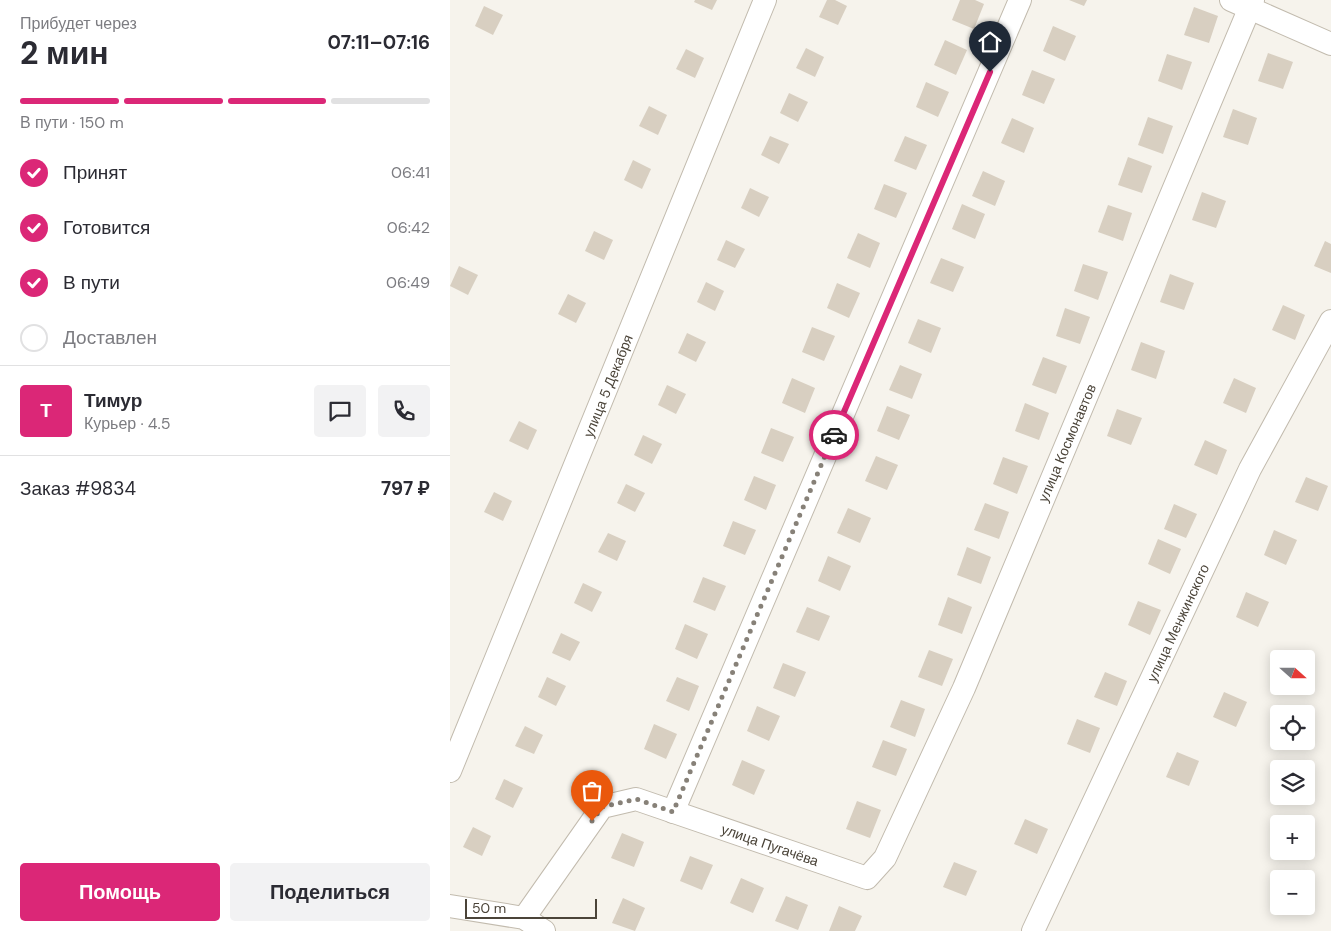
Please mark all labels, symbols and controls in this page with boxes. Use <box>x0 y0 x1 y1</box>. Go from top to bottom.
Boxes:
text: Прибудет через <box>20 13 137 34</box>
pin <box>969 21 1011 72</box>
icon: home <box>976 28 1004 56</box>
text: 07:11–07:16 <box>327 30 430 55</box>
text: 2 мин <box>20 32 109 74</box>
text: В пути · 150 m <box>20 112 124 133</box>
icon: check <box>20 159 48 187</box>
text: Принят <box>63 160 127 185</box>
text: 06:41 <box>391 162 430 183</box>
icon: check <box>20 214 48 242</box>
text: Готовится <box>63 215 150 240</box>
text: 06:42 <box>387 217 430 238</box>
icon: check <box>20 269 48 297</box>
text: В пути <box>63 270 120 295</box>
text: 06:49 <box>386 272 430 293</box>
text: Доставлен <box>63 325 157 350</box>
street label: улица 5 Декабря <box>579 332 637 440</box>
street label: улица Космонавтов <box>1034 381 1100 505</box>
button: chat <box>314 385 366 437</box>
button: phone <box>378 385 430 437</box>
text: Тимур <box>84 388 142 413</box>
text: Т <box>40 398 52 423</box>
courier <box>809 410 859 460</box>
text: Курьер · 4.5 <box>84 413 171 434</box>
icon: car <box>820 421 848 449</box>
text: Заказ #9834 <box>20 476 136 501</box>
text: 797 ₽ <box>381 476 430 501</box>
street label: улица Менжинского <box>1143 561 1213 685</box>
north arrow <box>1270 650 1315 695</box>
map controls <box>1270 650 1315 915</box>
button: locate <box>1270 705 1315 750</box>
button: layers <box>1270 760 1315 805</box>
pin <box>571 770 613 821</box>
icon: bag <box>578 777 606 805</box>
button: + <box>1270 815 1315 860</box>
street label: улица Пугачёва <box>719 820 821 870</box>
button: Помощь <box>20 863 220 921</box>
button: Поделиться <box>230 863 430 921</box>
button: − <box>1270 870 1315 915</box>
scale bar <box>465 896 598 919</box>
text: 50 m <box>472 899 506 917</box>

